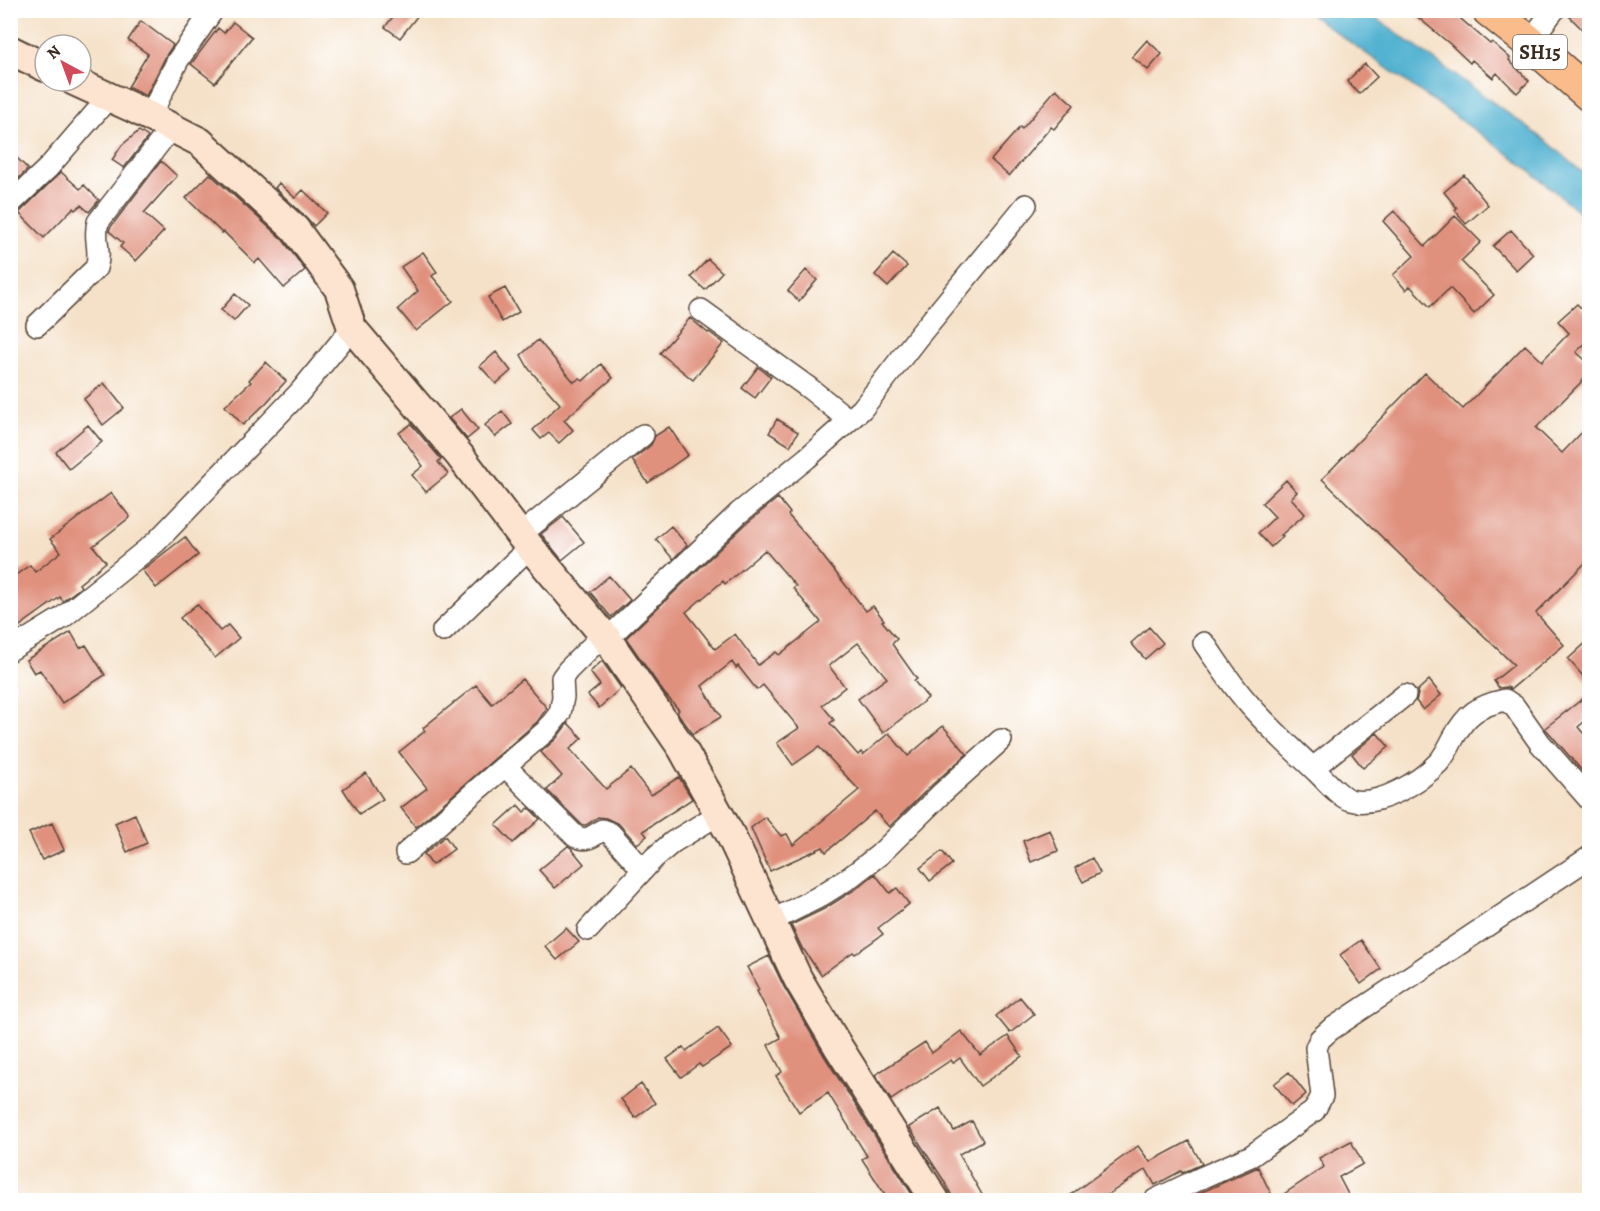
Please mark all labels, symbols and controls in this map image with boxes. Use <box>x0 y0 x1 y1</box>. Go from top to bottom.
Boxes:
north arrow <box>33 33 93 93</box>
road number: SH15 <box>1513 35 1567 69</box>
text: N <box>42 40 66 65</box>

